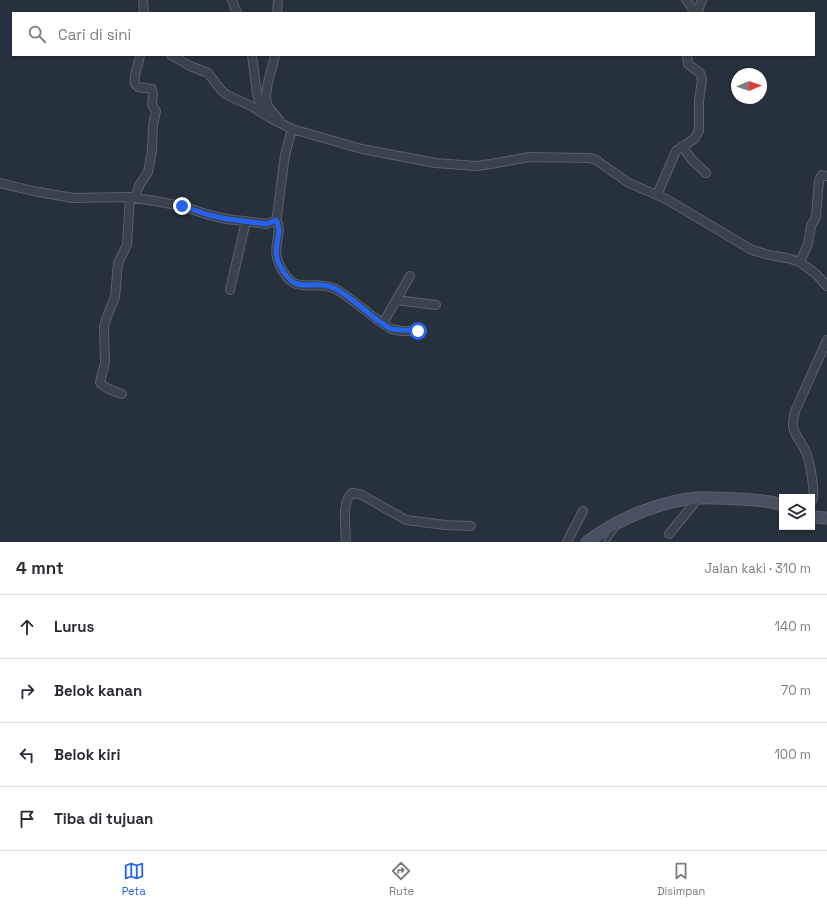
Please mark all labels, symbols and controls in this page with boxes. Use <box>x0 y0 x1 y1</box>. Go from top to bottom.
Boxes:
search box <box>12 12 815 56</box>
icon: search <box>26 23 48 45</box>
text: Cari di sini <box>58 25 131 44</box>
north arrow <box>731 68 767 104</box>
route end <box>173 197 191 215</box>
route start <box>409 322 427 340</box>
map controls <box>779 494 815 530</box>
button: layers <box>779 494 815 530</box>
text: 4 mnt <box>16 557 64 579</box>
text: Jalan kaki · 310 m <box>705 560 811 577</box>
icon: ahead <box>16 616 38 638</box>
text: Lurus <box>54 617 94 636</box>
text: 140 m <box>775 618 811 635</box>
icon: right <box>16 680 38 702</box>
text: Belok kanan <box>54 681 142 700</box>
text: 70 m <box>781 682 811 699</box>
icon: left <box>16 744 38 766</box>
text: Belok kiri <box>54 745 120 764</box>
text: 100 m <box>774 746 811 763</box>
icon: arrive <box>16 808 38 830</box>
text: Tiba di tujuan <box>54 809 153 828</box>
tab: Peta <box>122 860 146 898</box>
tab: Rute <box>389 860 414 898</box>
tab: Disimpan <box>657 860 705 898</box>

